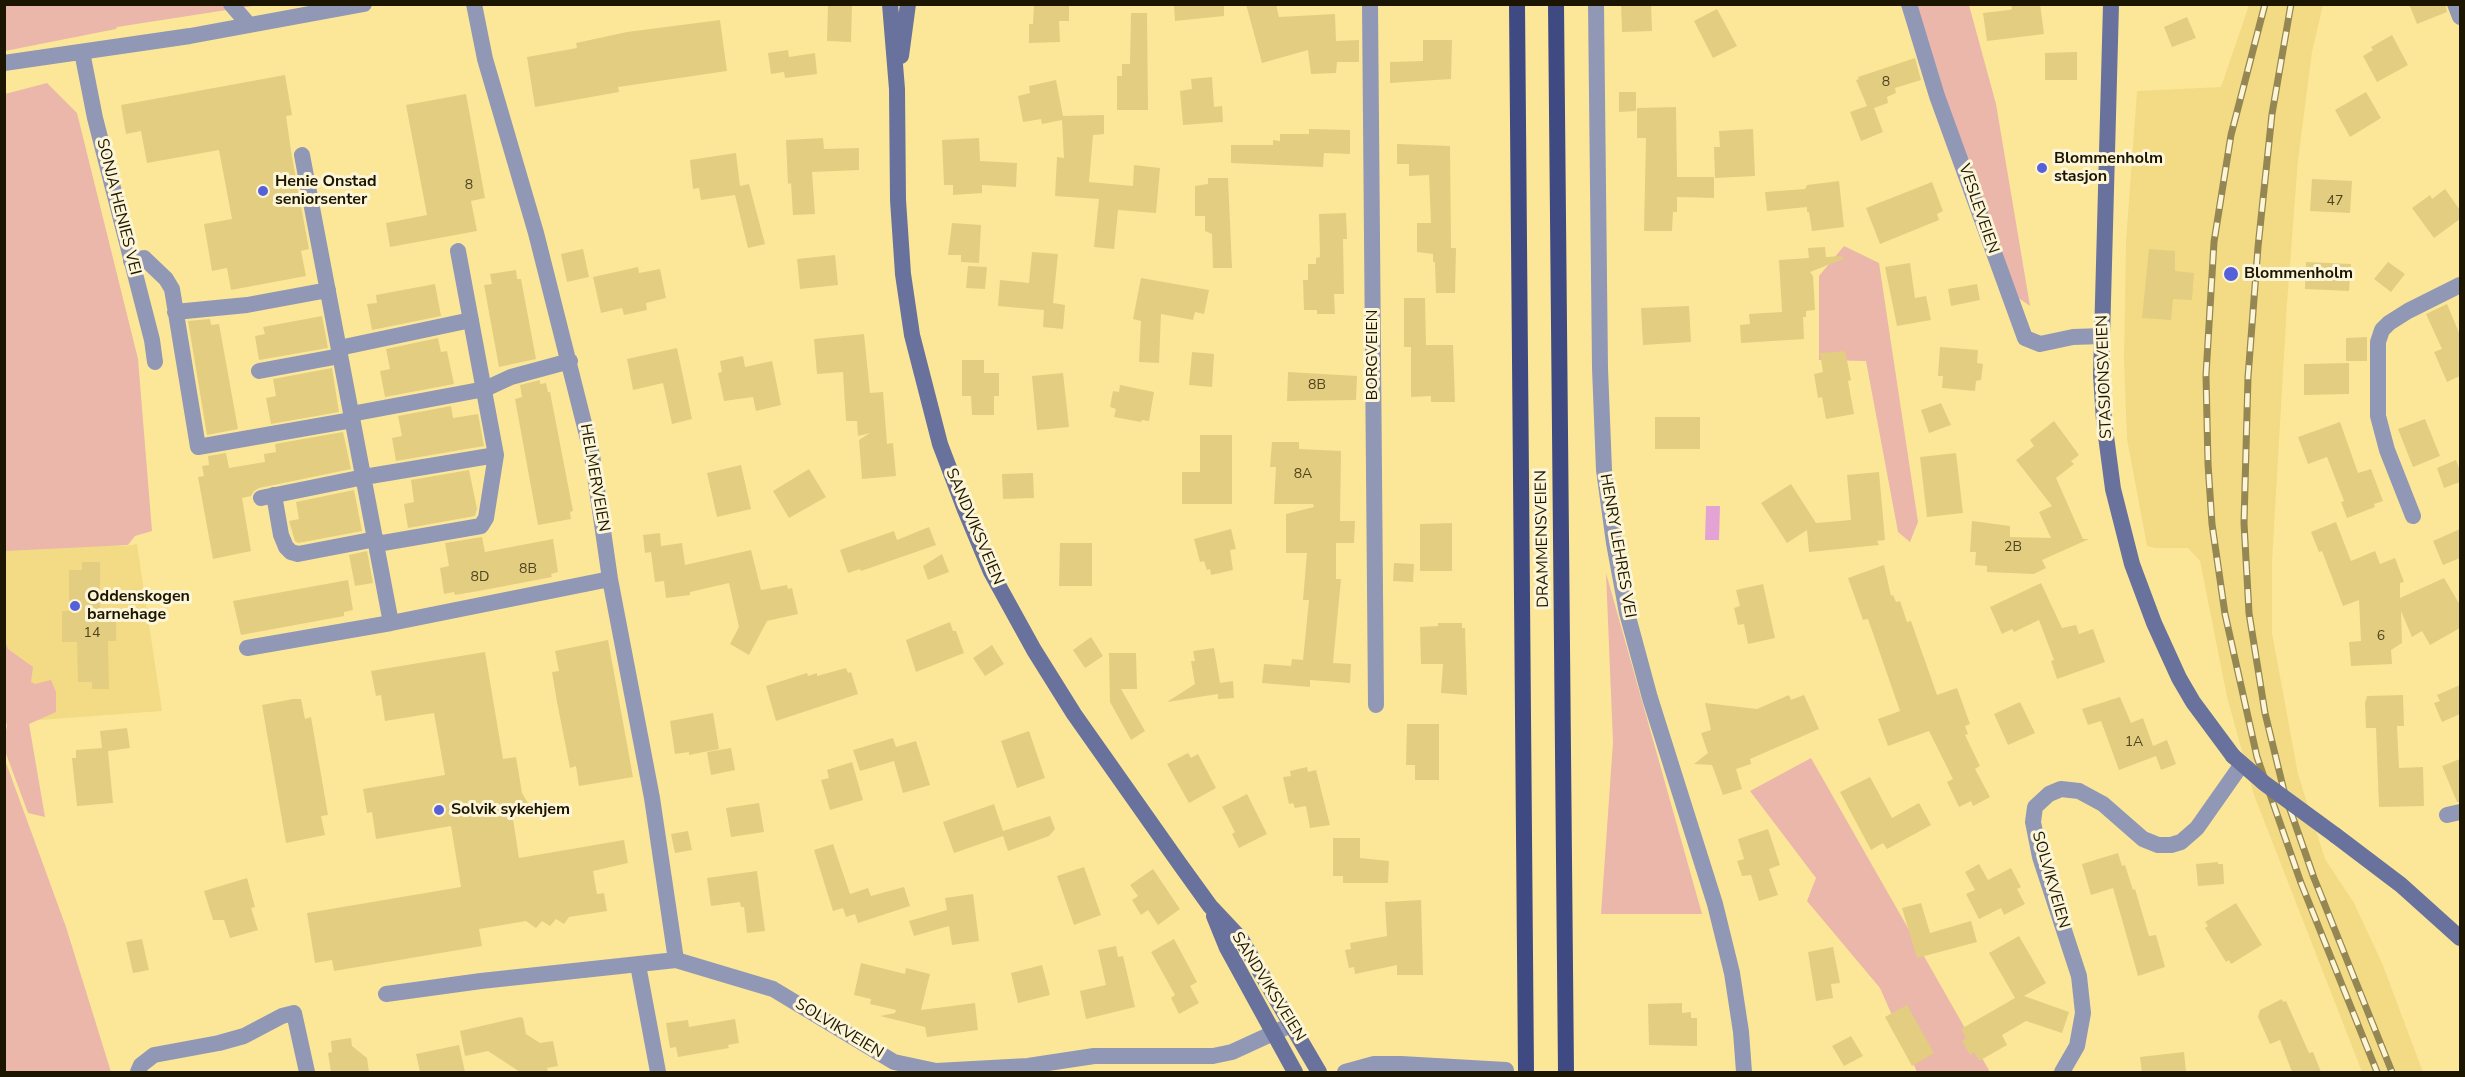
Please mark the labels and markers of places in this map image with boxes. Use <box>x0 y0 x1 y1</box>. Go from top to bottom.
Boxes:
place label: Blommenholm stasjon <box>2054 149 2163 187</box>
marker: Blommenholm stasjon <box>2035 161 2049 175</box>
place label: Henie Onstad seniorsenter <box>275 172 377 210</box>
marker: Henie Onstad seniorsenter <box>256 184 270 198</box>
place label: Blommenholm <box>2244 264 2353 284</box>
marker: Blommenholm <box>2222 265 2240 283</box>
place label: Oddenskogen barnehage <box>87 587 190 625</box>
marker: Oddenskogen barnehage <box>68 599 82 613</box>
place label: Solvik sykehjem <box>451 800 570 820</box>
marker: Solvik sykehjem <box>432 803 446 817</box>

